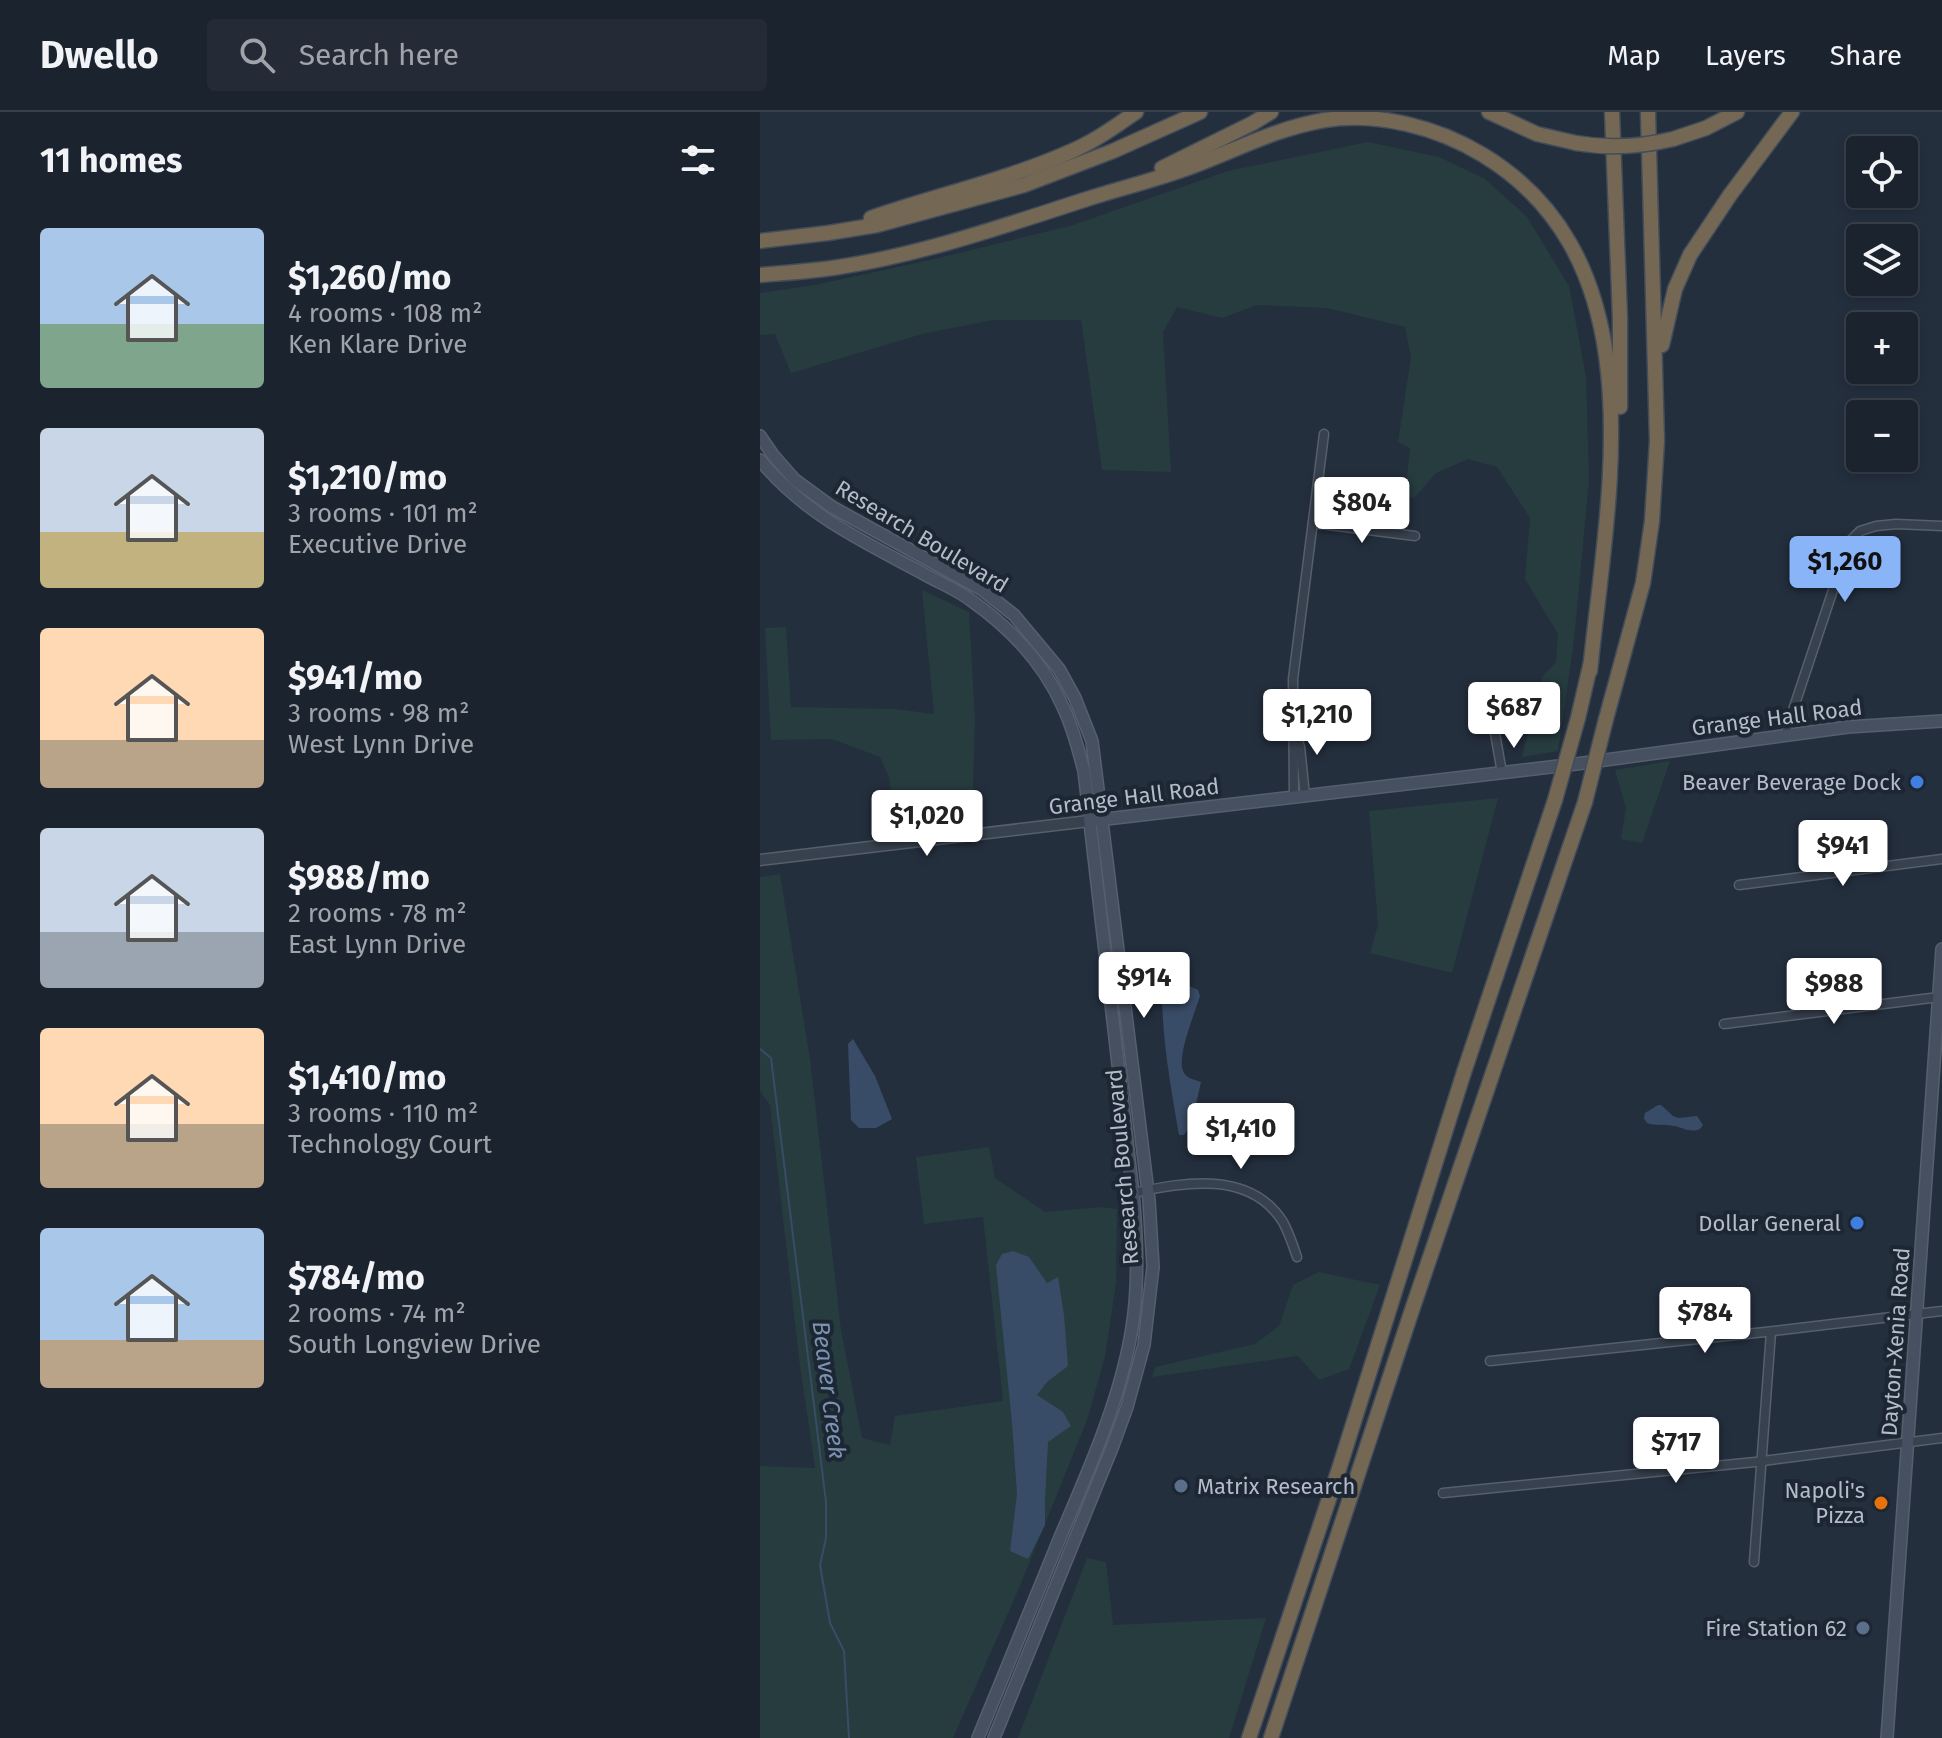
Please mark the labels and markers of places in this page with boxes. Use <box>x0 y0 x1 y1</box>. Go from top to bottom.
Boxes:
pin: $804 <box>1315 477 1409 545</box>
pin: $1,260 <box>1780 536 1910 604</box>
pin: $687 <box>1467 682 1561 750</box>
pin: $1,210 <box>1252 689 1382 757</box>
place label: Beaver Beverage Dock <box>1682 769 1902 796</box>
marker: Beaver Beverage Dock <box>1908 773 1926 791</box>
pin: $1,020 <box>862 790 992 858</box>
pin: $941 <box>1796 820 1890 888</box>
pin: $914 <box>1097 952 1191 1020</box>
pin: $988 <box>1787 958 1881 1026</box>
pin: $1,410 <box>1176 1103 1306 1171</box>
place label: Dollar General <box>1698 1210 1841 1237</box>
marker: Dollar General <box>1848 1214 1866 1232</box>
pin: $784 <box>1658 1287 1752 1355</box>
pin: $717 <box>1629 1417 1723 1485</box>
place label: Matrix Research <box>1197 1473 1355 1500</box>
marker: Matrix Research <box>1172 1477 1190 1495</box>
place label: Napoli's Pizza <box>1785 1477 1865 1529</box>
marker: Napoli's Pizza <box>1872 1494 1890 1512</box>
place label: Fire Station 62 <box>1705 1615 1847 1642</box>
marker: Fire Station 62 <box>1854 1619 1872 1637</box>

